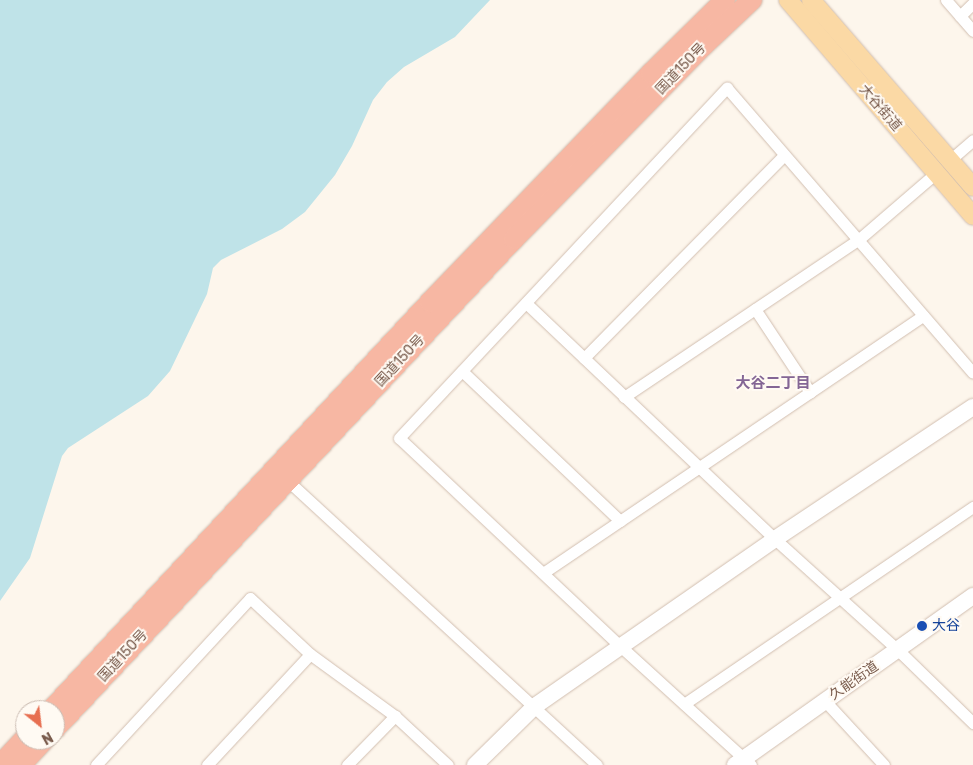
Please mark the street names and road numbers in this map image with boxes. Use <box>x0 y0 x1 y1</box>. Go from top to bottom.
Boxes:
street label: 国道150号 <box>652 40 710 98</box>
street label: 大谷街道 <box>855 81 905 135</box>
street label: 国道150号 <box>372 331 428 391</box>
street label: 国道150号 <box>95 626 151 686</box>
street label: 久能街道 <box>826 658 882 704</box>

